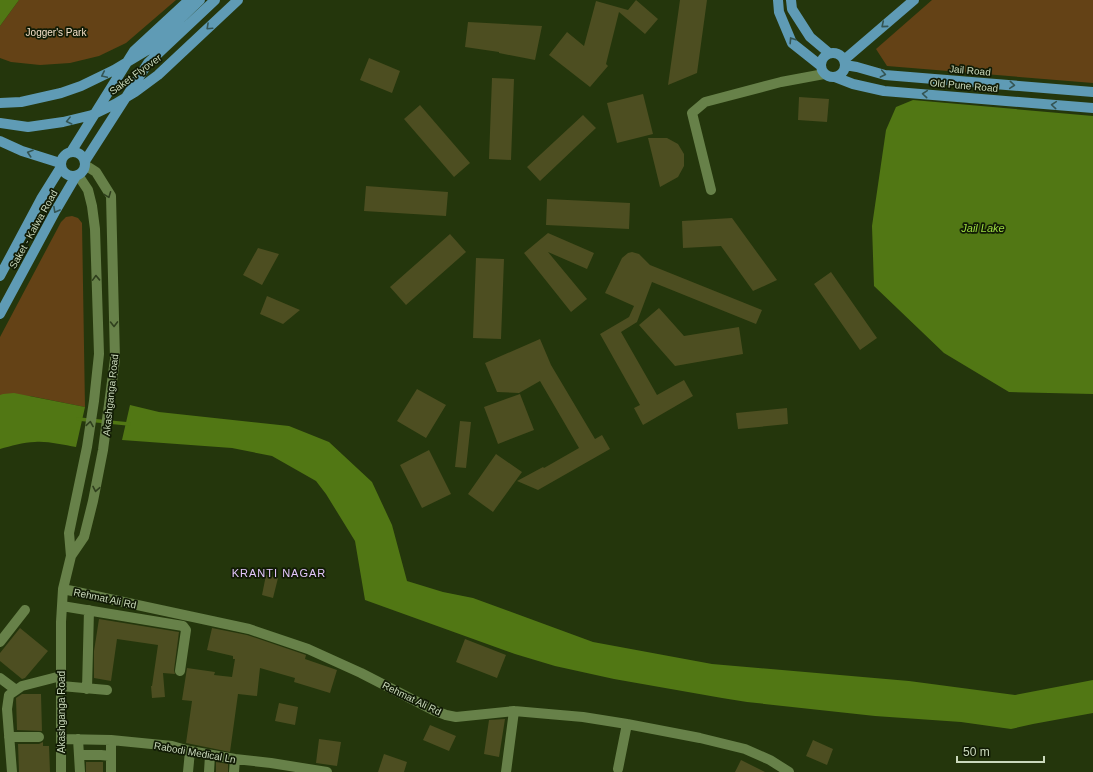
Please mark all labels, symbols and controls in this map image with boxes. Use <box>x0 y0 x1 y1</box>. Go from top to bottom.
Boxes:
one-way arrow <box>882 21 889 28</box>
one-way arrow <box>207 22 214 29</box>
park label: Jogger's Park <box>26 27 87 38</box>
one-way arrow <box>790 38 797 45</box>
street label: Saket Flyover <box>107 52 164 97</box>
street label: Jail Road <box>949 63 991 78</box>
one-way arrow <box>880 69 886 77</box>
one-way arrow <box>100 70 108 78</box>
street label: Old Pune Road <box>929 77 999 94</box>
one-way arrow <box>1009 81 1015 90</box>
one-way arrow <box>922 90 928 99</box>
one-way arrow <box>1051 100 1057 109</box>
one-way arrow <box>65 116 72 124</box>
one-way arrow <box>26 149 33 158</box>
street label: Saket - Kalwa Road <box>7 188 60 271</box>
one-way arrow <box>104 191 112 198</box>
one-way arrow <box>53 206 61 213</box>
water label: Jail Lake <box>960 222 1005 234</box>
one-way arrow <box>92 275 101 281</box>
one-way arrow <box>110 321 118 327</box>
street label: Akashganga Road <box>101 354 120 437</box>
one-way arrow <box>85 421 94 427</box>
one-way arrow <box>92 485 101 492</box>
district label: KRANTI NAGAR <box>232 567 326 579</box>
street label: Rehmat Ali Rd <box>72 586 137 611</box>
street label: Akashganga Road <box>56 671 67 753</box>
street label: Rehmat Ali Rd <box>381 679 443 717</box>
scale bar <box>957 738 1044 764</box>
street label: Rabodi Medical Ln <box>153 740 237 765</box>
text: 50 m <box>963 745 990 759</box>

